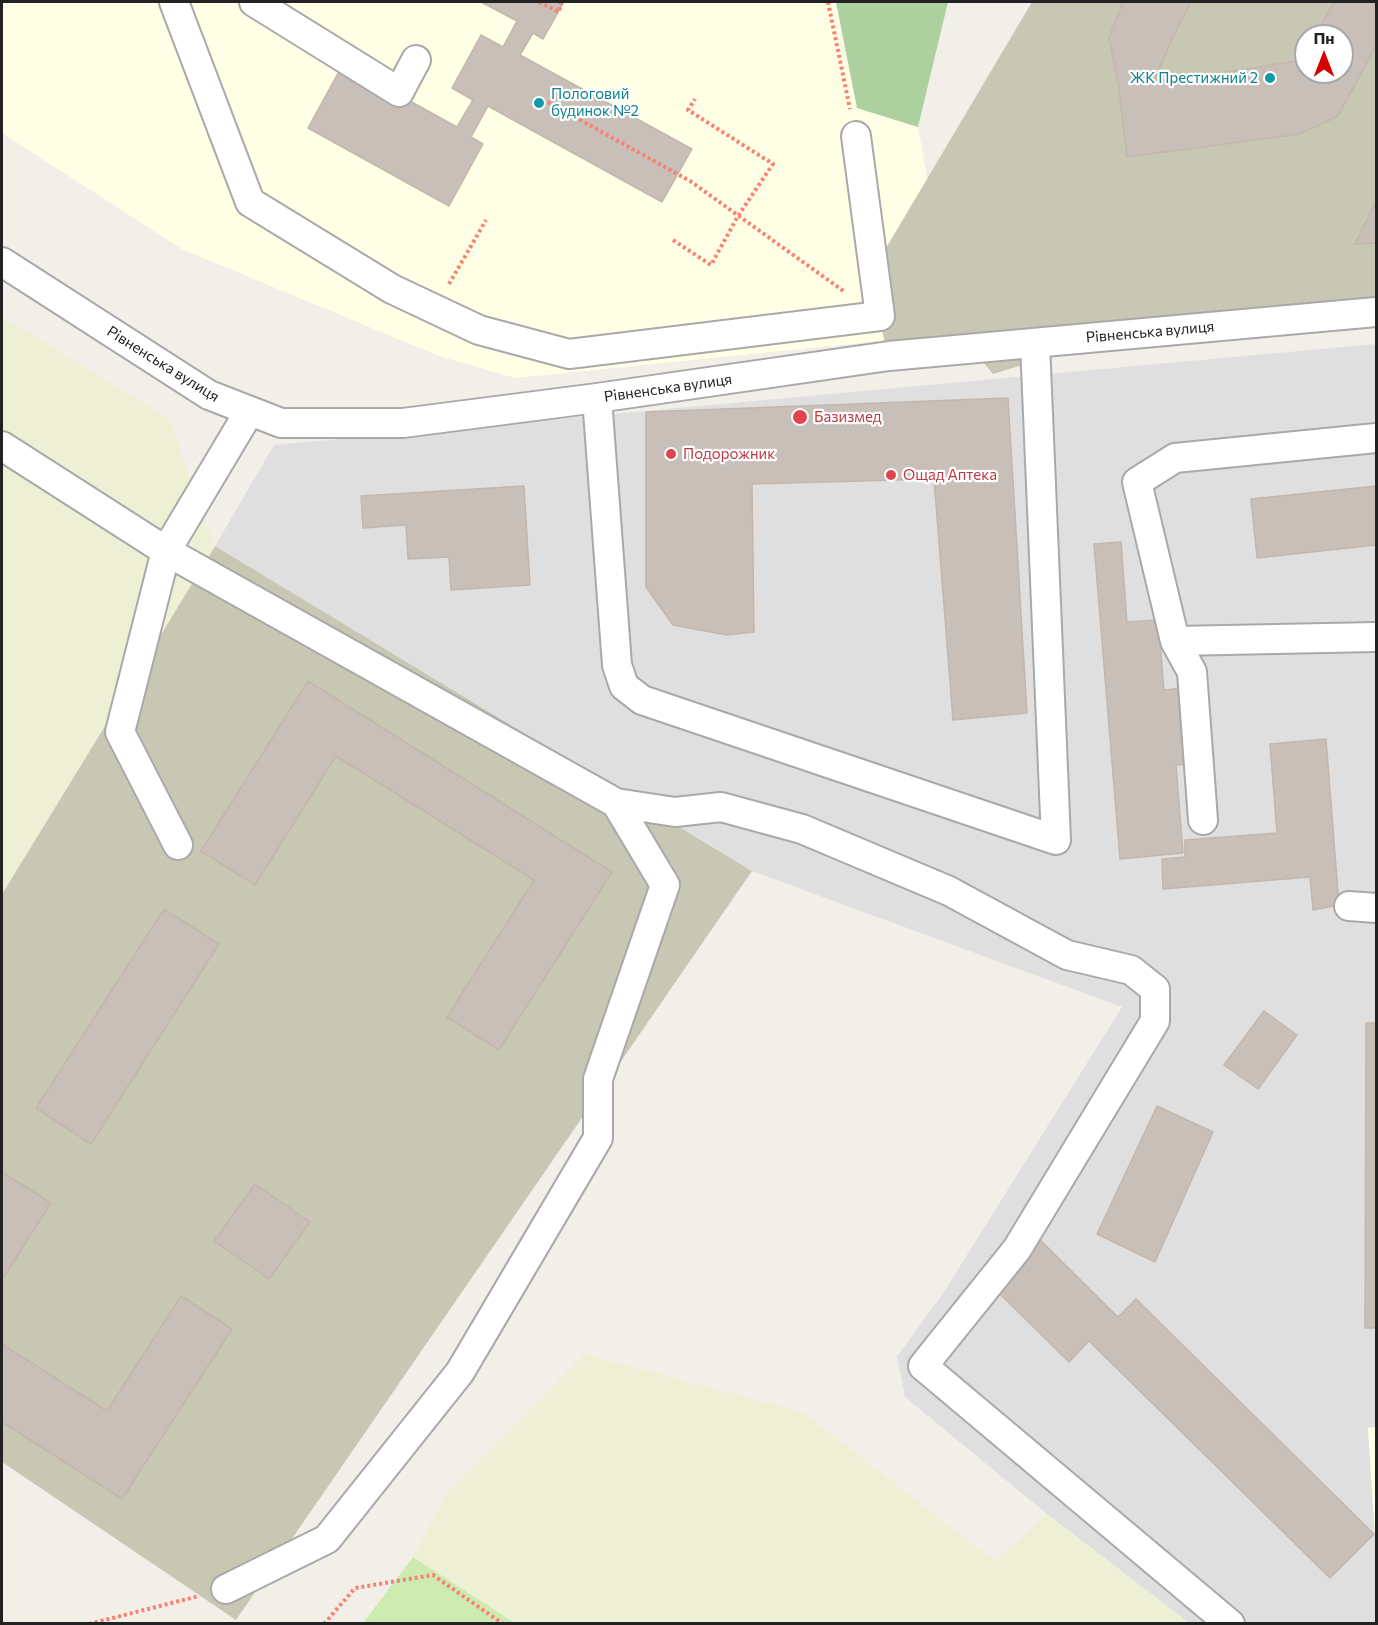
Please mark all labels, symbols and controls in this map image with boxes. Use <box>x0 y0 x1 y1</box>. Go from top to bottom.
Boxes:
north arrow <box>1294 24 1354 84</box>
text: Пн <box>1313 28 1335 47</box>
place label: ЖК Престижний 2 <box>1130 69 1258 87</box>
marker: ЖК Престижний 2 <box>1263 71 1277 85</box>
place label: Пологовий будинок №2 <box>551 85 639 120</box>
marker: Пологовий будинок №2 <box>532 96 546 110</box>
street label: Рівненська вулиця <box>1085 317 1215 347</box>
street label: Рівненська вулиця <box>104 322 222 406</box>
street label: Рівненська вулиця <box>603 370 733 406</box>
marker: Базизмед <box>791 408 809 426</box>
place label: Базизмед <box>814 408 882 426</box>
place label: Подорожник <box>683 445 775 463</box>
marker: Подорожник <box>664 447 678 461</box>
place label: Ощад Аптека <box>903 466 997 484</box>
marker: Ощад Аптека <box>884 468 898 482</box>

